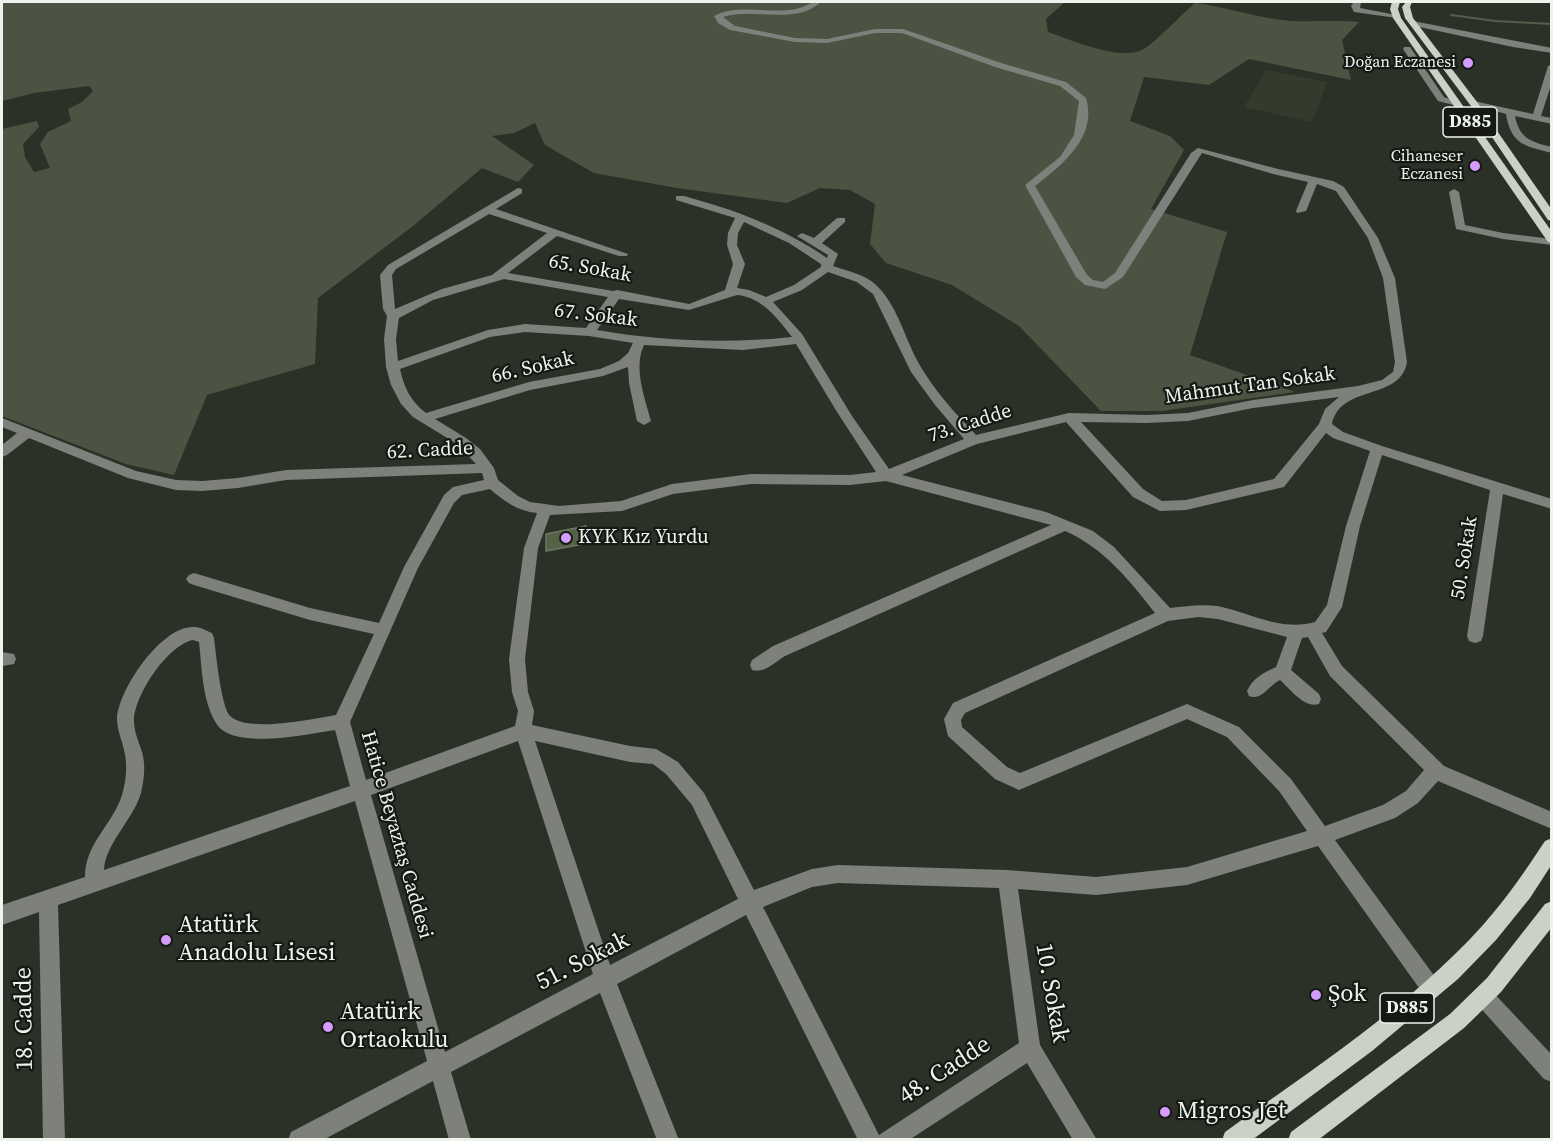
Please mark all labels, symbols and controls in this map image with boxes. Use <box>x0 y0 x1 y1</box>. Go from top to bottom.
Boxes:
place label: Doğan Eczanesi <box>1344 53 1456 73</box>
marker: Doğan Eczanesi <box>1461 56 1475 70</box>
road number: D885 <box>1443 107 1497 137</box>
place label: Cihaneser Eczanesi <box>1391 147 1463 185</box>
marker: Cihaneser Eczanesi <box>1468 159 1482 173</box>
street label: 65. Sokak <box>547 250 633 288</box>
street label: 67. Sokak <box>553 299 639 333</box>
street label: 66. Sokak <box>490 347 576 389</box>
street label: Mahmut Tan Sokak <box>1163 362 1337 410</box>
street label: 73. Cadde <box>925 399 1015 449</box>
street label: 62. Cadde <box>386 437 474 465</box>
street label: 50. Sokak <box>1447 515 1483 601</box>
place label: KYK Kız Yurdu <box>578 526 709 550</box>
marker: KYK Kız Yurdu <box>559 531 573 545</box>
street label: Hatice Beyaztaş Caddesi <box>355 728 437 942</box>
place label: Atatürk Anadolu Lisesi <box>178 912 335 968</box>
street label: 51. Sokak <box>532 926 634 998</box>
marker: Atatürk Anadolu Lisesi <box>159 933 173 947</box>
street label: 10. Sokak <box>1028 941 1074 1045</box>
street label: 18. Cadde <box>10 967 40 1071</box>
place label: Şok <box>1328 981 1366 1009</box>
marker: Şok <box>1309 988 1323 1002</box>
road number: D885 <box>1380 993 1434 1023</box>
place label: Atatürk Ortaokulu <box>340 999 449 1055</box>
marker: Atatürk Ortaokulu <box>321 1020 335 1034</box>
street label: 48. Cadde <box>894 1031 996 1111</box>
place label: Migros Jet <box>1177 1098 1286 1126</box>
marker: Migros Jet <box>1158 1105 1172 1119</box>

